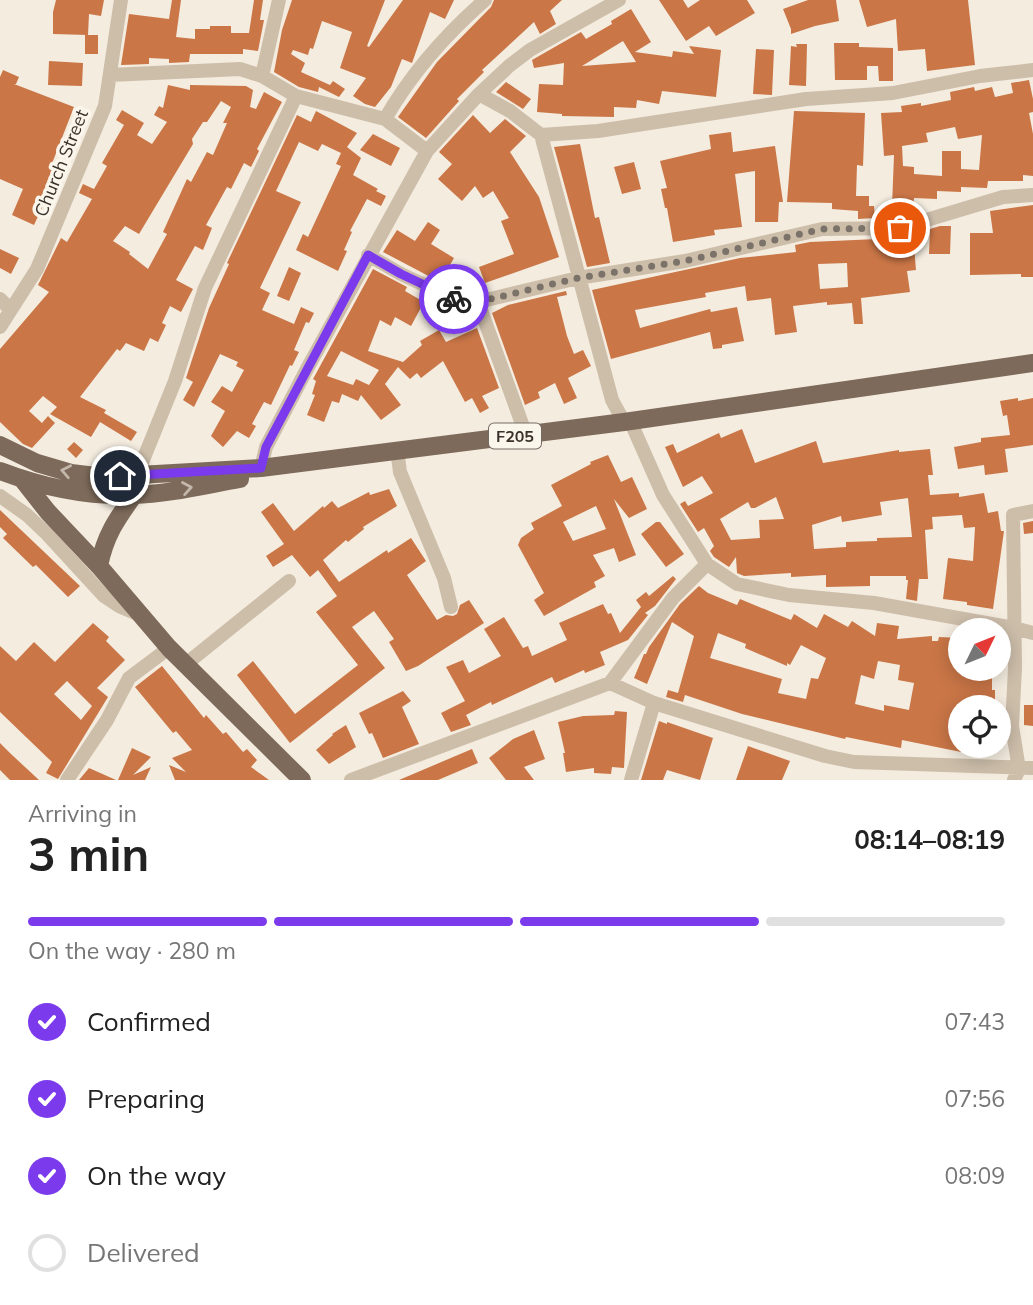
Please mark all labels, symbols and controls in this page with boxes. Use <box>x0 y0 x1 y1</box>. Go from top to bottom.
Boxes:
street label: Church Street <box>29 106 93 220</box>
pin <box>870 198 930 258</box>
icon: bag <box>881 209 919 247</box>
courier <box>419 264 489 334</box>
icon: bike <box>435 280 473 318</box>
road number: F205 <box>489 424 541 448</box>
pin <box>90 446 150 506</box>
icon: home <box>101 457 139 495</box>
one-way arrow <box>60 464 72 479</box>
one-way arrow <box>181 481 193 496</box>
north arrow <box>948 618 1012 681</box>
map controls <box>948 618 1011 758</box>
button: locate <box>948 695 1011 758</box>
text: Arriving in <box>28 799 137 828</box>
text: 08:14–08:19 <box>854 823 1005 856</box>
text: 3 min <box>28 825 149 883</box>
text: On the way · 280 m <box>28 936 236 965</box>
icon: check <box>28 1003 66 1041</box>
text: Confirmed <box>87 1005 211 1038</box>
text: 07:43 <box>945 1007 1005 1036</box>
icon: check <box>28 1080 66 1118</box>
text: Preparing <box>87 1082 205 1115</box>
text: 07:56 <box>945 1084 1005 1113</box>
icon: check <box>28 1157 66 1195</box>
text: On the way <box>87 1159 226 1192</box>
text: 08:09 <box>945 1161 1005 1190</box>
text: Delivered <box>87 1236 200 1269</box>

